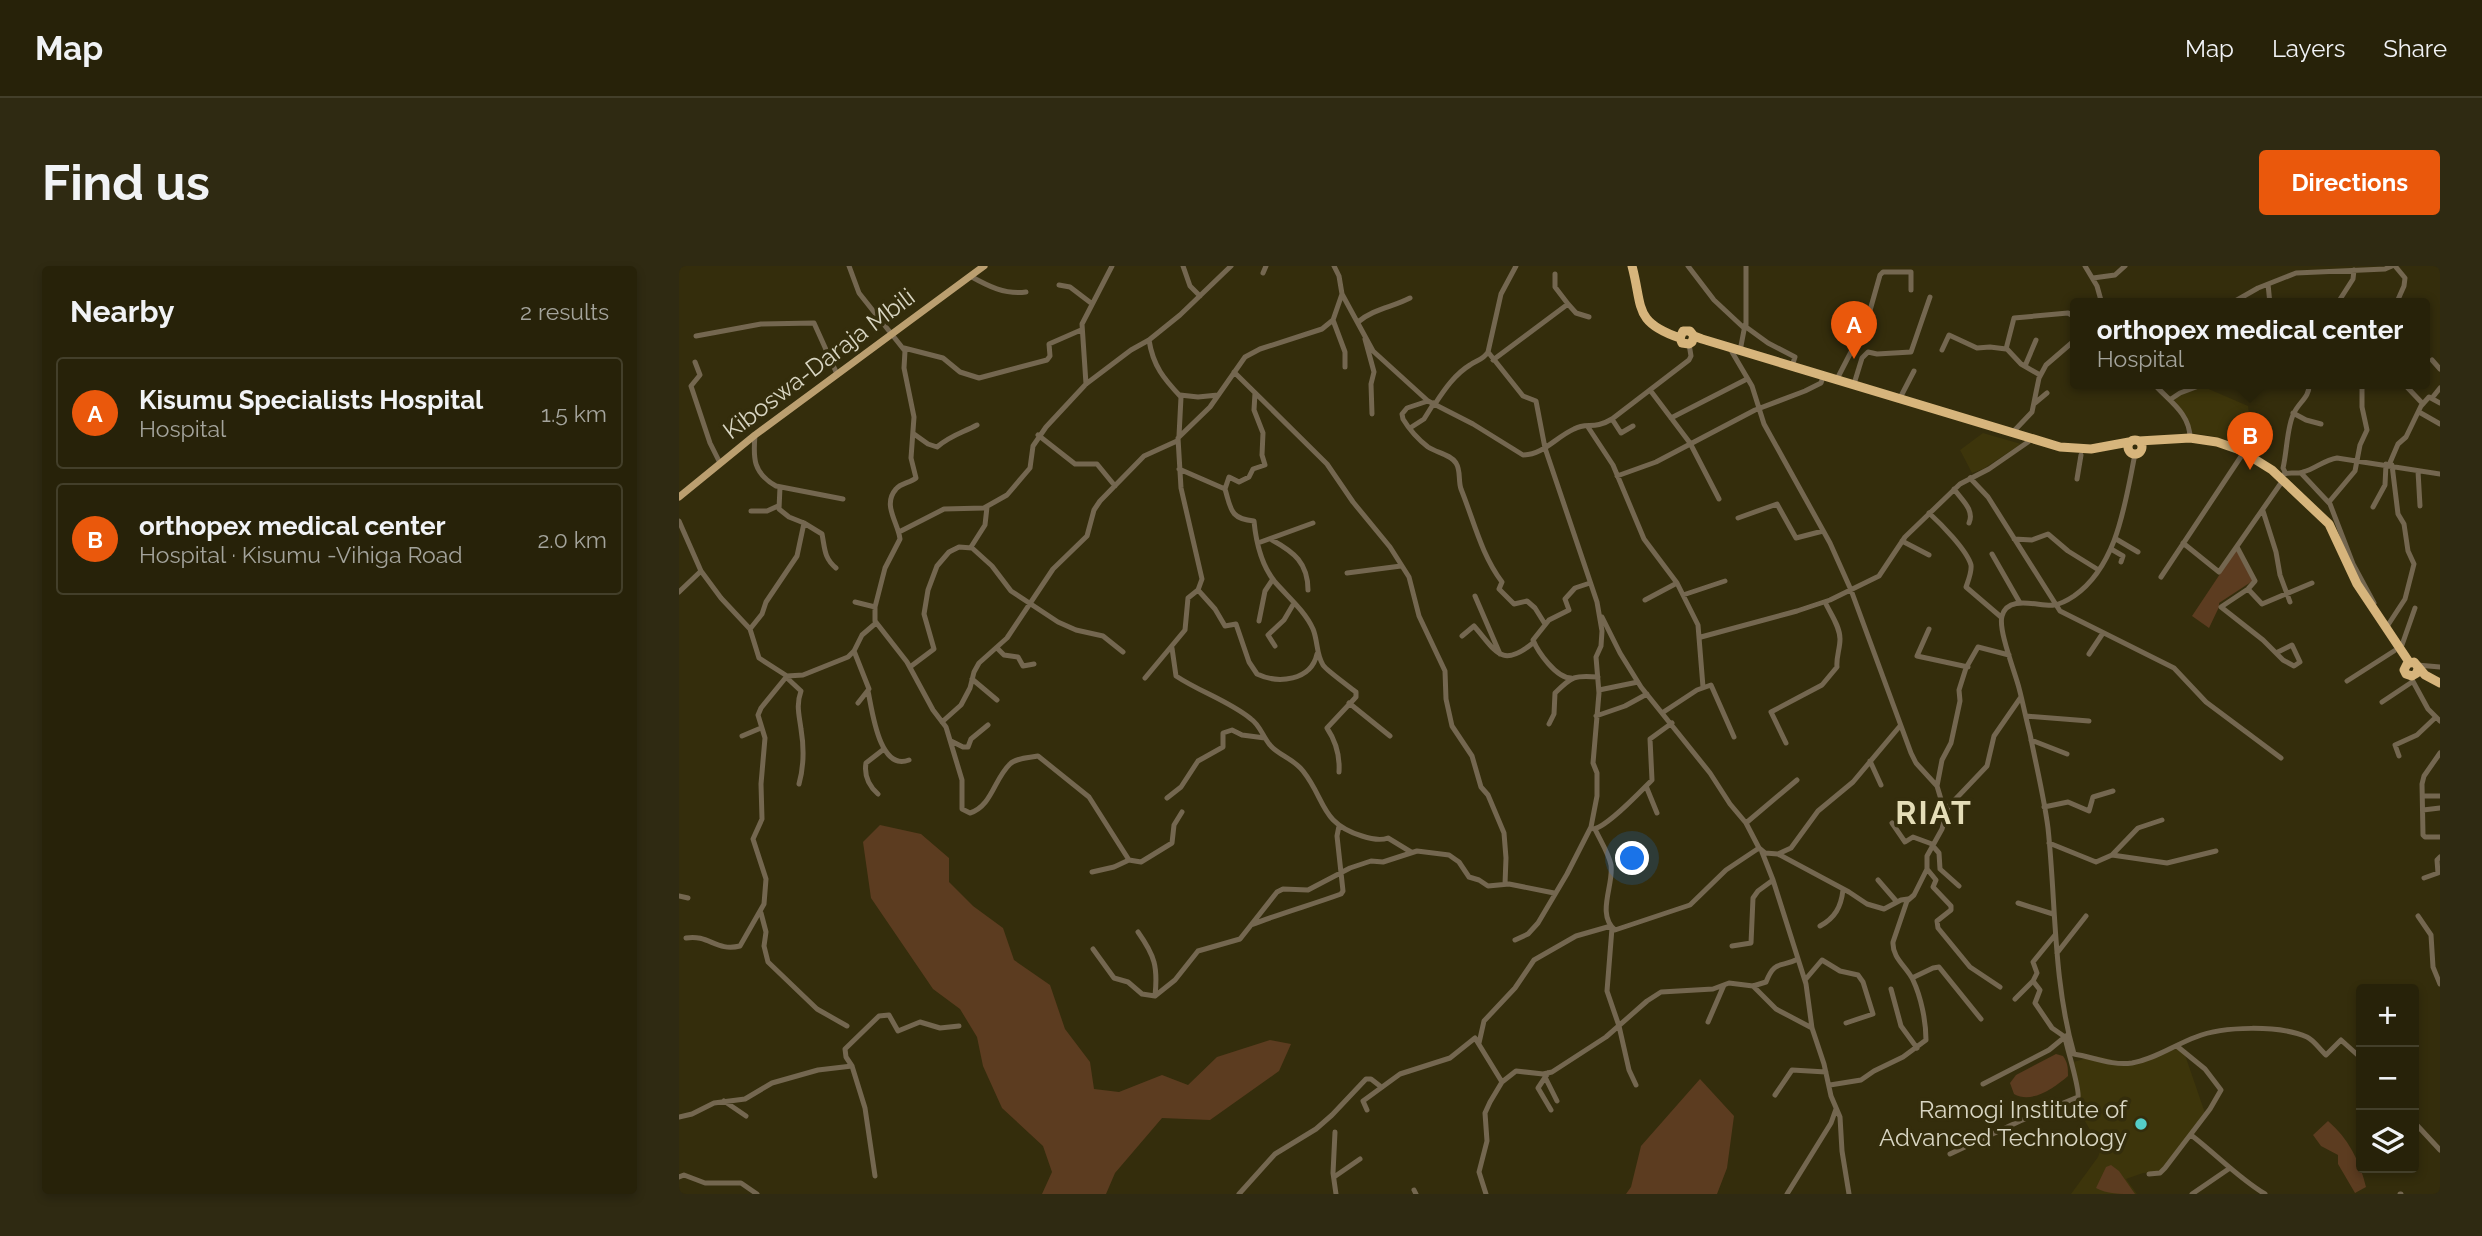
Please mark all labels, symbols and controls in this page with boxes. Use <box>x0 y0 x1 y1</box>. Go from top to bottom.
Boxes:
text: Map <box>35 29 103 68</box>
text: Map <box>2185 34 2234 63</box>
text: Layers <box>2272 34 2345 63</box>
text: Share <box>2383 34 2447 63</box>
button: Directions <box>2259 150 2440 215</box>
text: Find us <box>42 154 210 211</box>
street label: Kiboswa-Daraja Mbili <box>717 282 920 445</box>
text: Nearby <box>70 294 174 329</box>
text: 2 results <box>520 298 609 325</box>
popup <box>2070 298 2430 389</box>
pin: A <box>1831 301 1877 359</box>
text: orthopex medical center <box>2097 315 2403 345</box>
text: Hospital <box>2097 345 2184 372</box>
text: Kisumu Specialists Hospital <box>139 385 483 415</box>
text: A <box>87 400 103 427</box>
text: 1.5 km <box>541 400 607 427</box>
pin: B <box>2227 412 2273 470</box>
text: Hospital <box>139 415 226 442</box>
text: orthopex medical center <box>139 511 446 541</box>
text: B <box>87 526 103 553</box>
text: 2.0 km <box>537 526 607 553</box>
text: Hospital · Kisumu -Vihiga Road <box>139 541 463 568</box>
district label: RIAT <box>1895 794 1973 831</box>
your location <box>1615 841 1649 875</box>
map controls <box>2356 984 2419 1173</box>
button: + <box>2356 984 2419 1047</box>
button: − <box>2356 1047 2419 1110</box>
place label: Ramogi Institute of Advanced Technology <box>1879 1095 2128 1152</box>
button: layers <box>2356 1110 2419 1173</box>
marker: Ramogi Institute of Advanced Technology <box>2133 1116 2149 1132</box>

